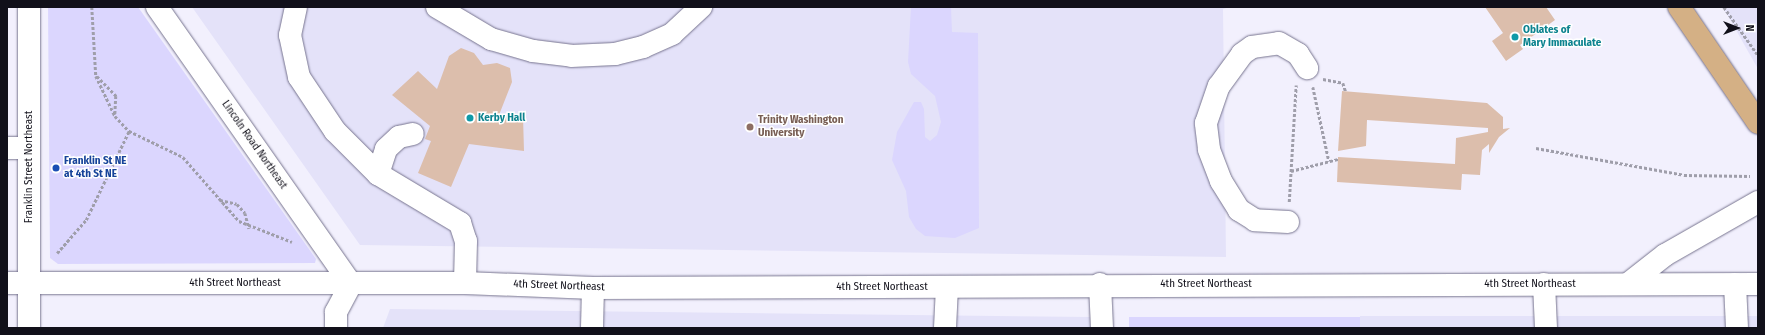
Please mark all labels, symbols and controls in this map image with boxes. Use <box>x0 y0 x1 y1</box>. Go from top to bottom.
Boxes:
north arrow <box>1717 8 1757 48</box>
place label: Oblates of Mary Immaculate <box>1523 24 1601 50</box>
text: N <box>1743 25 1756 31</box>
marker: Oblates of Mary Immaculate <box>1510 32 1520 42</box>
street label: Lincoln Road Northeast <box>218 98 290 192</box>
street label: Franklin Street Northeast <box>22 111 36 223</box>
place label: Kerby Hall <box>478 111 525 125</box>
marker: Kerby Hall <box>465 113 475 123</box>
place label: Trinity Washington University <box>758 114 843 140</box>
marker: Trinity Washington University <box>745 122 755 132</box>
place label: Franklin St NE at 4th St NE <box>64 155 127 181</box>
marker: Franklin St NE at 4th St NE <box>51 163 61 173</box>
street label: 4th Street Northeast <box>189 276 281 290</box>
street label: 4th Street Northeast <box>1160 277 1252 291</box>
street label: 4th Street Northeast <box>1484 277 1576 291</box>
street label: 4th Street Northeast <box>513 278 605 294</box>
street label: 4th Street Northeast <box>836 280 928 294</box>

